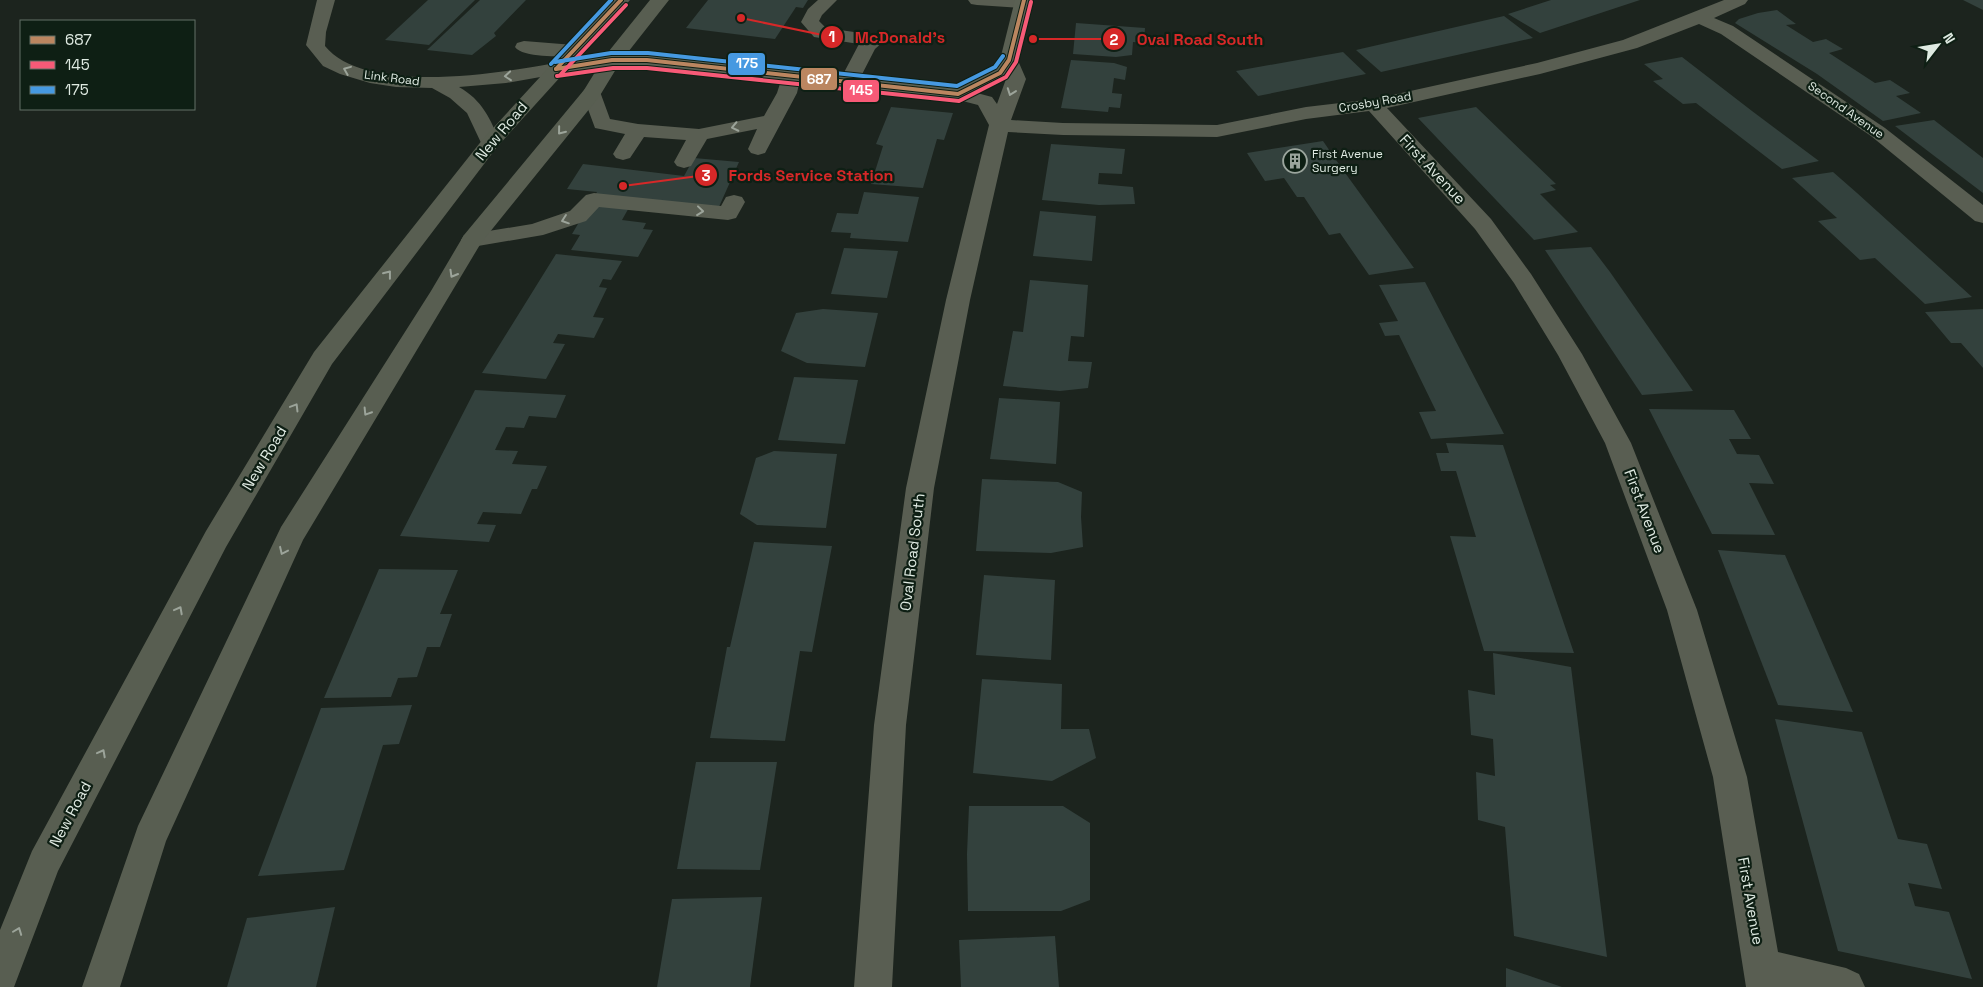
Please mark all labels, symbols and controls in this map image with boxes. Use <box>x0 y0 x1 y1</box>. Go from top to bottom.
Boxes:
legend <box>20 20 195 110</box>
north arrow <box>1913 20 1963 70</box>
callout: McDonald's <box>820 21 955 52</box>
callout: Oval Road South <box>1102 24 1273 55</box>
text: 1 <box>829 27 835 46</box>
text: McDonald's <box>855 27 945 48</box>
text: Oval Road South <box>1137 29 1263 50</box>
text: 687 <box>65 30 92 49</box>
text: 2 <box>1110 30 1119 49</box>
text: N <box>1939 30 1959 47</box>
line badge: 175 <box>727 52 766 76</box>
text: 175 <box>736 54 758 72</box>
text: 145 <box>65 55 90 74</box>
one-way arrow <box>343 65 352 76</box>
street label: Link Road <box>363 67 421 89</box>
line badge: 687 <box>800 67 838 91</box>
text: 687 <box>807 70 832 88</box>
one-way arrow <box>504 71 512 82</box>
street label: Second Avenue <box>1805 78 1887 142</box>
line badge: 145 <box>842 79 880 103</box>
text: 175 <box>65 80 89 99</box>
text: 145 <box>849 81 873 99</box>
one-way arrow <box>1007 88 1017 96</box>
street label: Crosby Road <box>1337 88 1413 116</box>
street label: New Road <box>471 98 531 164</box>
one-way arrow <box>730 122 739 132</box>
one-way arrow <box>559 125 567 134</box>
street label: First Avenue <box>1396 130 1470 208</box>
place label: First Avenue Surgery <box>1312 146 1383 176</box>
building icon: First Avenue Surgery <box>1282 148 1308 174</box>
callout: Fords Service Station <box>694 160 904 191</box>
text: Fords Service Station <box>729 165 893 186</box>
text: 3 <box>701 166 711 185</box>
one-way arrow <box>696 205 704 216</box>
one-way arrow <box>561 214 570 224</box>
one-way arrow <box>449 269 459 278</box>
one-way arrow <box>383 271 391 280</box>
one-way arrow <box>288 403 298 412</box>
one-way arrow <box>364 407 374 416</box>
street label: New Road <box>237 423 291 493</box>
street label: First Avenue <box>1620 466 1670 556</box>
street label: Oval Road South <box>895 492 929 612</box>
one-way arrow <box>279 546 289 555</box>
one-way arrow <box>173 606 183 615</box>
one-way arrow <box>96 750 106 759</box>
street label: New Road <box>45 778 95 850</box>
street label: First Avenue <box>1734 856 1768 946</box>
one-way arrow <box>12 928 22 936</box>

